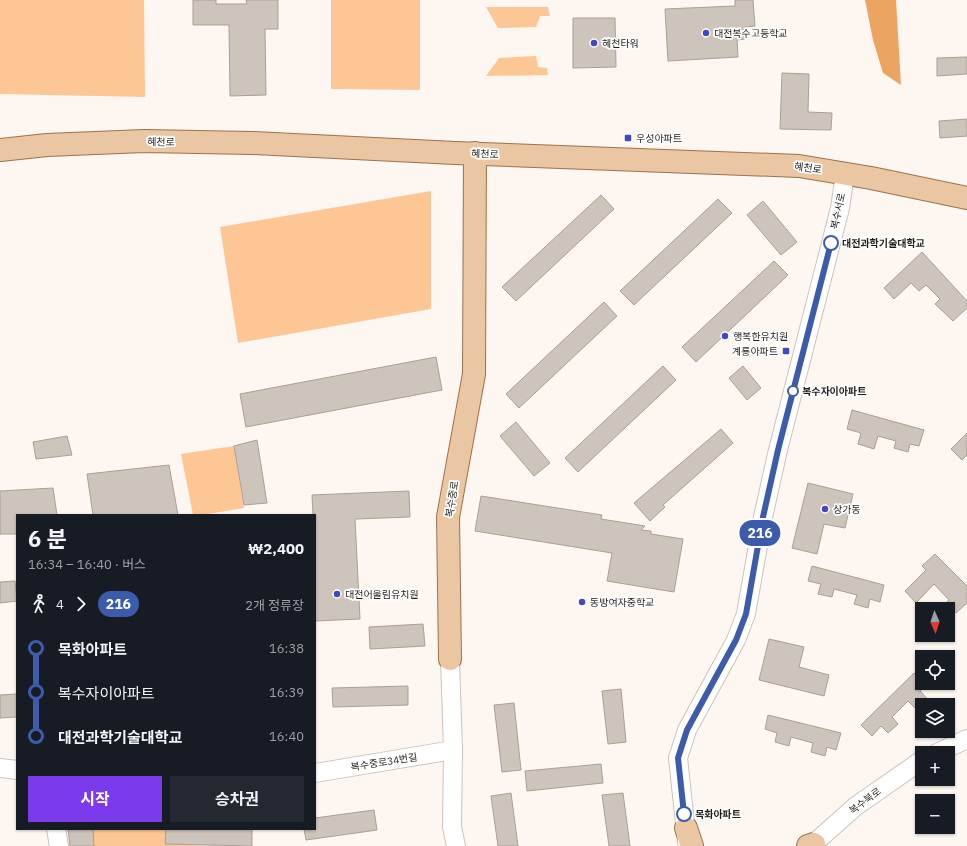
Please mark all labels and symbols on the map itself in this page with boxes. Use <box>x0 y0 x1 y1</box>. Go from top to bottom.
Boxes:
place label: 대전복수고등학교 <box>714 27 788 40</box>
marker: 대전복수고등학교 <box>701 28 711 38</box>
place label: 혜천타워 <box>602 37 639 50</box>
marker: 혜천타워 <box>589 38 599 48</box>
place label: 우성아파트 <box>636 132 682 145</box>
marker: 우성아파트 <box>623 133 633 143</box>
street label: 혜천로 <box>147 135 175 149</box>
street label: 혜천로 <box>471 147 499 161</box>
street label: 혜천로 <box>793 160 823 176</box>
street label: 복수서로 <box>828 192 848 230</box>
marker: 대전과학기술대학교 <box>823 235 839 251</box>
place label: 대전과학기술대학교 <box>842 237 925 250</box>
place label: 행복한유치원 <box>733 330 788 343</box>
marker: 행복한유치원 <box>720 331 730 341</box>
place label: 계룡아파트 <box>732 345 778 358</box>
marker: 계룡아파트 <box>781 346 791 356</box>
marker: 복수자이아파트 <box>787 385 799 397</box>
place label: 복수자이아파트 <box>802 385 866 398</box>
street label: 복수중로 <box>443 480 461 518</box>
place label: 상가동 <box>833 503 861 516</box>
marker: 상가동 <box>820 504 830 514</box>
line badge: 216 <box>737 520 783 546</box>
place label: 대전어울림유치원 <box>345 588 419 601</box>
marker: 대전어울림유치원 <box>332 589 342 599</box>
place label: 동방여자중학교 <box>590 596 654 609</box>
marker: 동방여자중학교 <box>577 597 587 607</box>
north arrow <box>915 602 955 642</box>
street label: 복수중로34번길 <box>350 750 418 774</box>
street label: 복수북로 <box>846 785 884 817</box>
marker: 목화아파트 <box>676 806 692 822</box>
place label: 목화아파트 <box>695 808 741 821</box>

